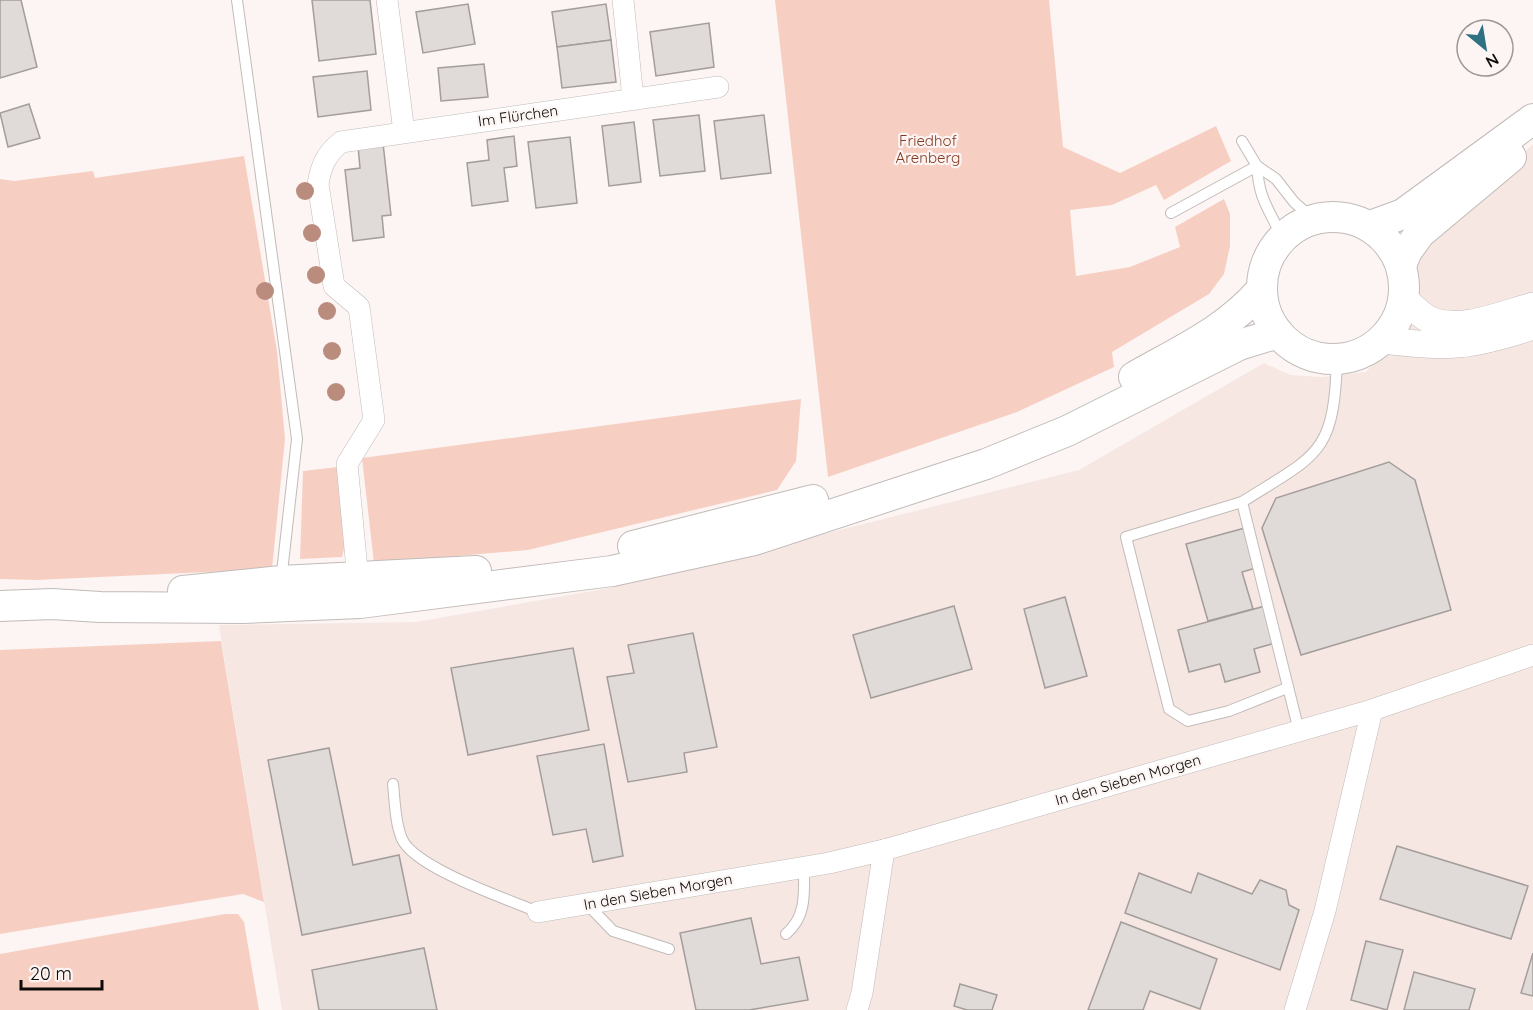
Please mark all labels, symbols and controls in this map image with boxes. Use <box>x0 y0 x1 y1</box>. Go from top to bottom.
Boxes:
north arrow <box>1455 18 1515 78</box>
text: N <box>1482 49 1503 73</box>
street label: Im Flürchen <box>477 100 559 131</box>
park label: Friedhof Arenberg <box>896 131 960 167</box>
street label: In den Sieben Morgen <box>1053 750 1203 809</box>
street label: In den Sieben Morgen <box>582 869 734 914</box>
scale bar <box>21 953 102 991</box>
text: 20 m <box>30 962 72 985</box>

